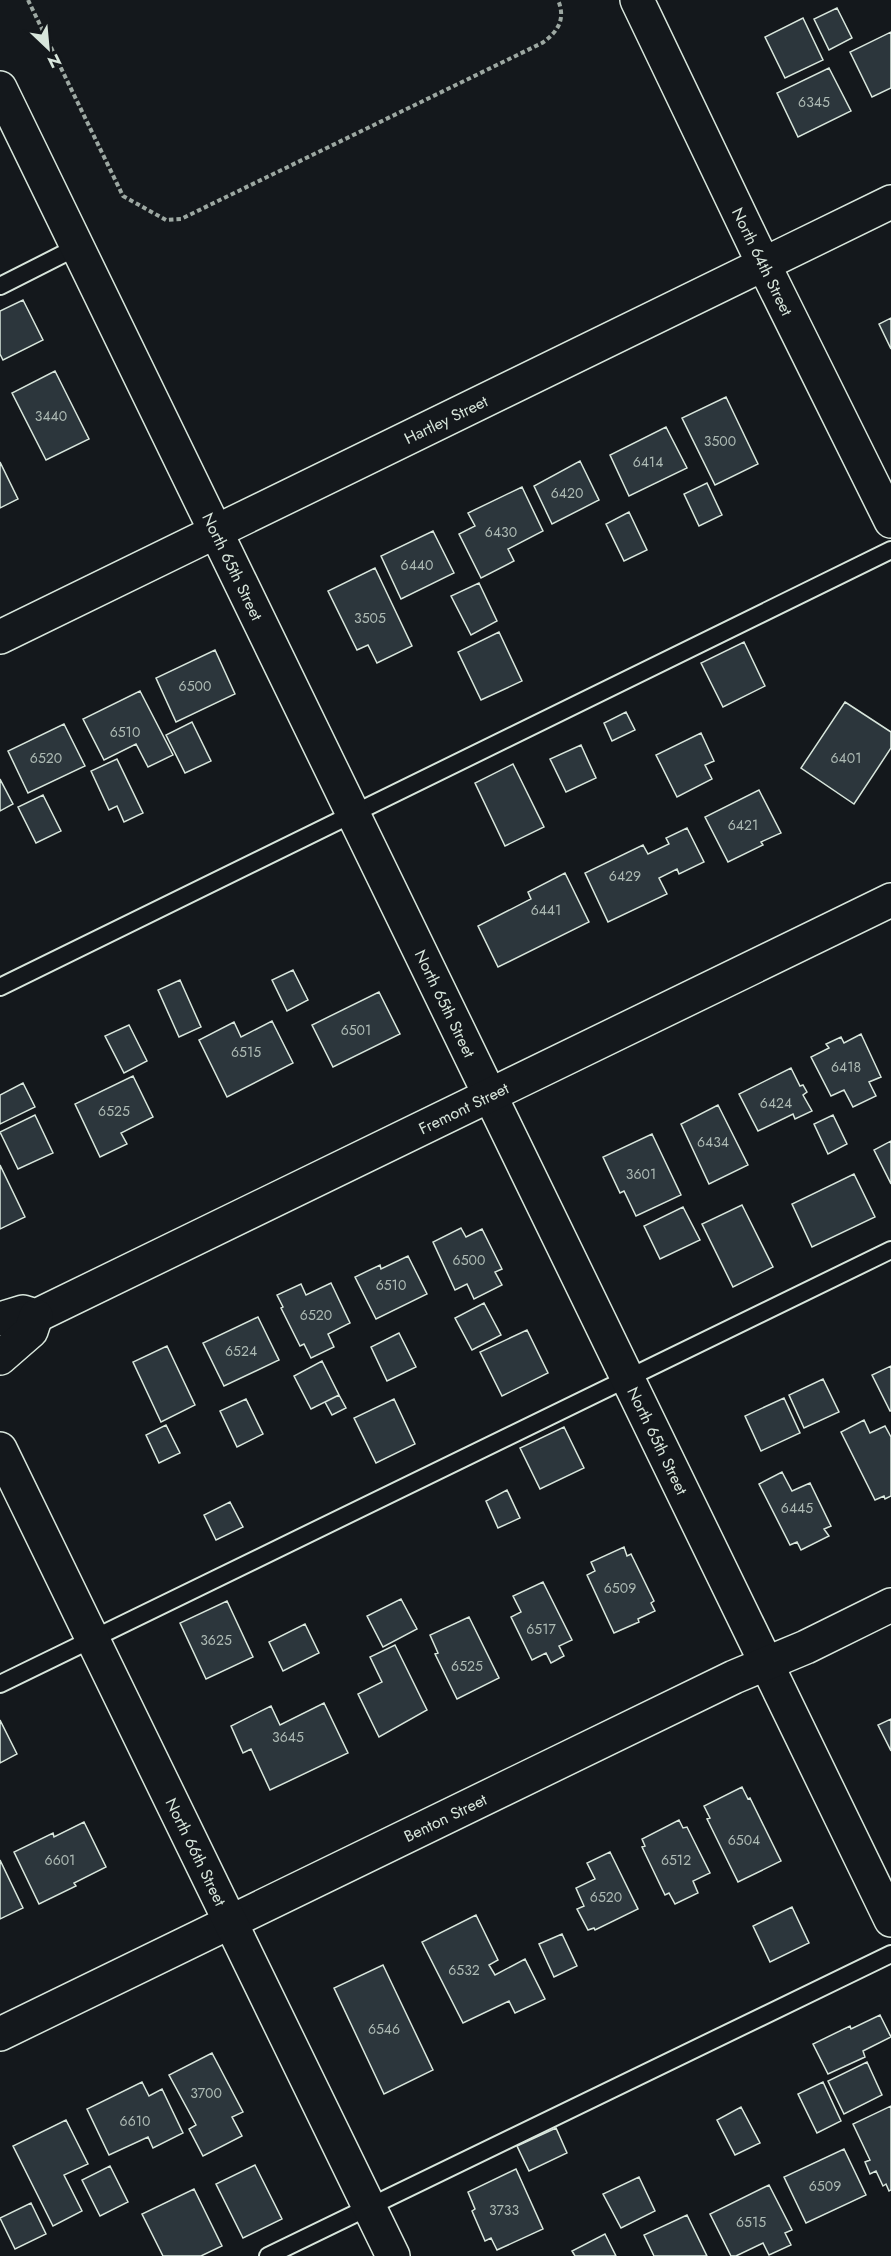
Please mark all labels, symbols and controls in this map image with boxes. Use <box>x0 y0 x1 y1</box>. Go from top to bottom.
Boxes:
north arrow <box>18 18 78 78</box>
text: N <box>44 48 65 74</box>
house number: 6345 <box>798 92 830 112</box>
street label: North 64th Street <box>726 204 798 320</box>
street label: Hartley Street <box>400 390 492 450</box>
house number: 3440 <box>35 406 67 426</box>
house number: 3500 <box>704 431 736 451</box>
house number: 6414 <box>633 452 663 472</box>
house number: 6420 <box>551 483 583 503</box>
street label: North 65th Street <box>196 509 268 625</box>
house number: 6430 <box>485 522 517 542</box>
house number: 6440 <box>401 555 433 575</box>
house number: 3505 <box>354 608 386 628</box>
house number: 6500 <box>179 676 211 696</box>
house number: 6510 <box>110 722 140 742</box>
house number: 6520 <box>30 748 62 768</box>
house number: 6401 <box>831 748 861 768</box>
house number: 6421 <box>728 815 758 835</box>
house number: 6429 <box>609 866 641 886</box>
house number: 6441 <box>531 900 561 920</box>
street label: North 65th Street <box>409 946 481 1062</box>
house number: 6501 <box>341 1020 371 1040</box>
house number: 6515 <box>231 1042 261 1062</box>
house number: 6418 <box>831 1057 861 1077</box>
street label: Fremont Street <box>415 1077 513 1140</box>
house number: 6424 <box>760 1093 792 1113</box>
house number: 6525 <box>98 1101 130 1121</box>
house number: 6434 <box>697 1132 729 1152</box>
house number: 3601 <box>626 1164 656 1184</box>
house number: 6500 <box>453 1250 485 1270</box>
house number: 6510 <box>376 1275 406 1295</box>
house number: 6520 <box>300 1305 332 1325</box>
house number: 6524 <box>225 1341 257 1361</box>
street label: North 65th Street <box>621 1383 693 1499</box>
house number: 6445 <box>781 1498 813 1518</box>
house number: 6509 <box>604 1578 636 1598</box>
house number: 6517 <box>526 1619 556 1639</box>
house number: 3625 <box>200 1630 232 1650</box>
house number: 6525 <box>451 1656 483 1676</box>
house number: 3645 <box>272 1727 304 1747</box>
street label: Benton Street <box>400 1788 491 1848</box>
street label: North 66th Street <box>160 1794 232 1910</box>
house number: 6504 <box>728 1830 760 1850</box>
house number: 6601 <box>45 1850 75 1870</box>
house number: 6512 <box>661 1850 691 1870</box>
house number: 6520 <box>590 1887 622 1907</box>
house number: 6532 <box>448 1960 480 1980</box>
house number: 6546 <box>368 2019 400 2039</box>
house number: 3700 <box>190 2083 222 2103</box>
house number: 6610 <box>120 2111 150 2131</box>
house number: 6509 <box>809 2176 841 2196</box>
house number: 3733 <box>489 2200 519 2220</box>
house number: 6515 <box>736 2212 766 2232</box>

